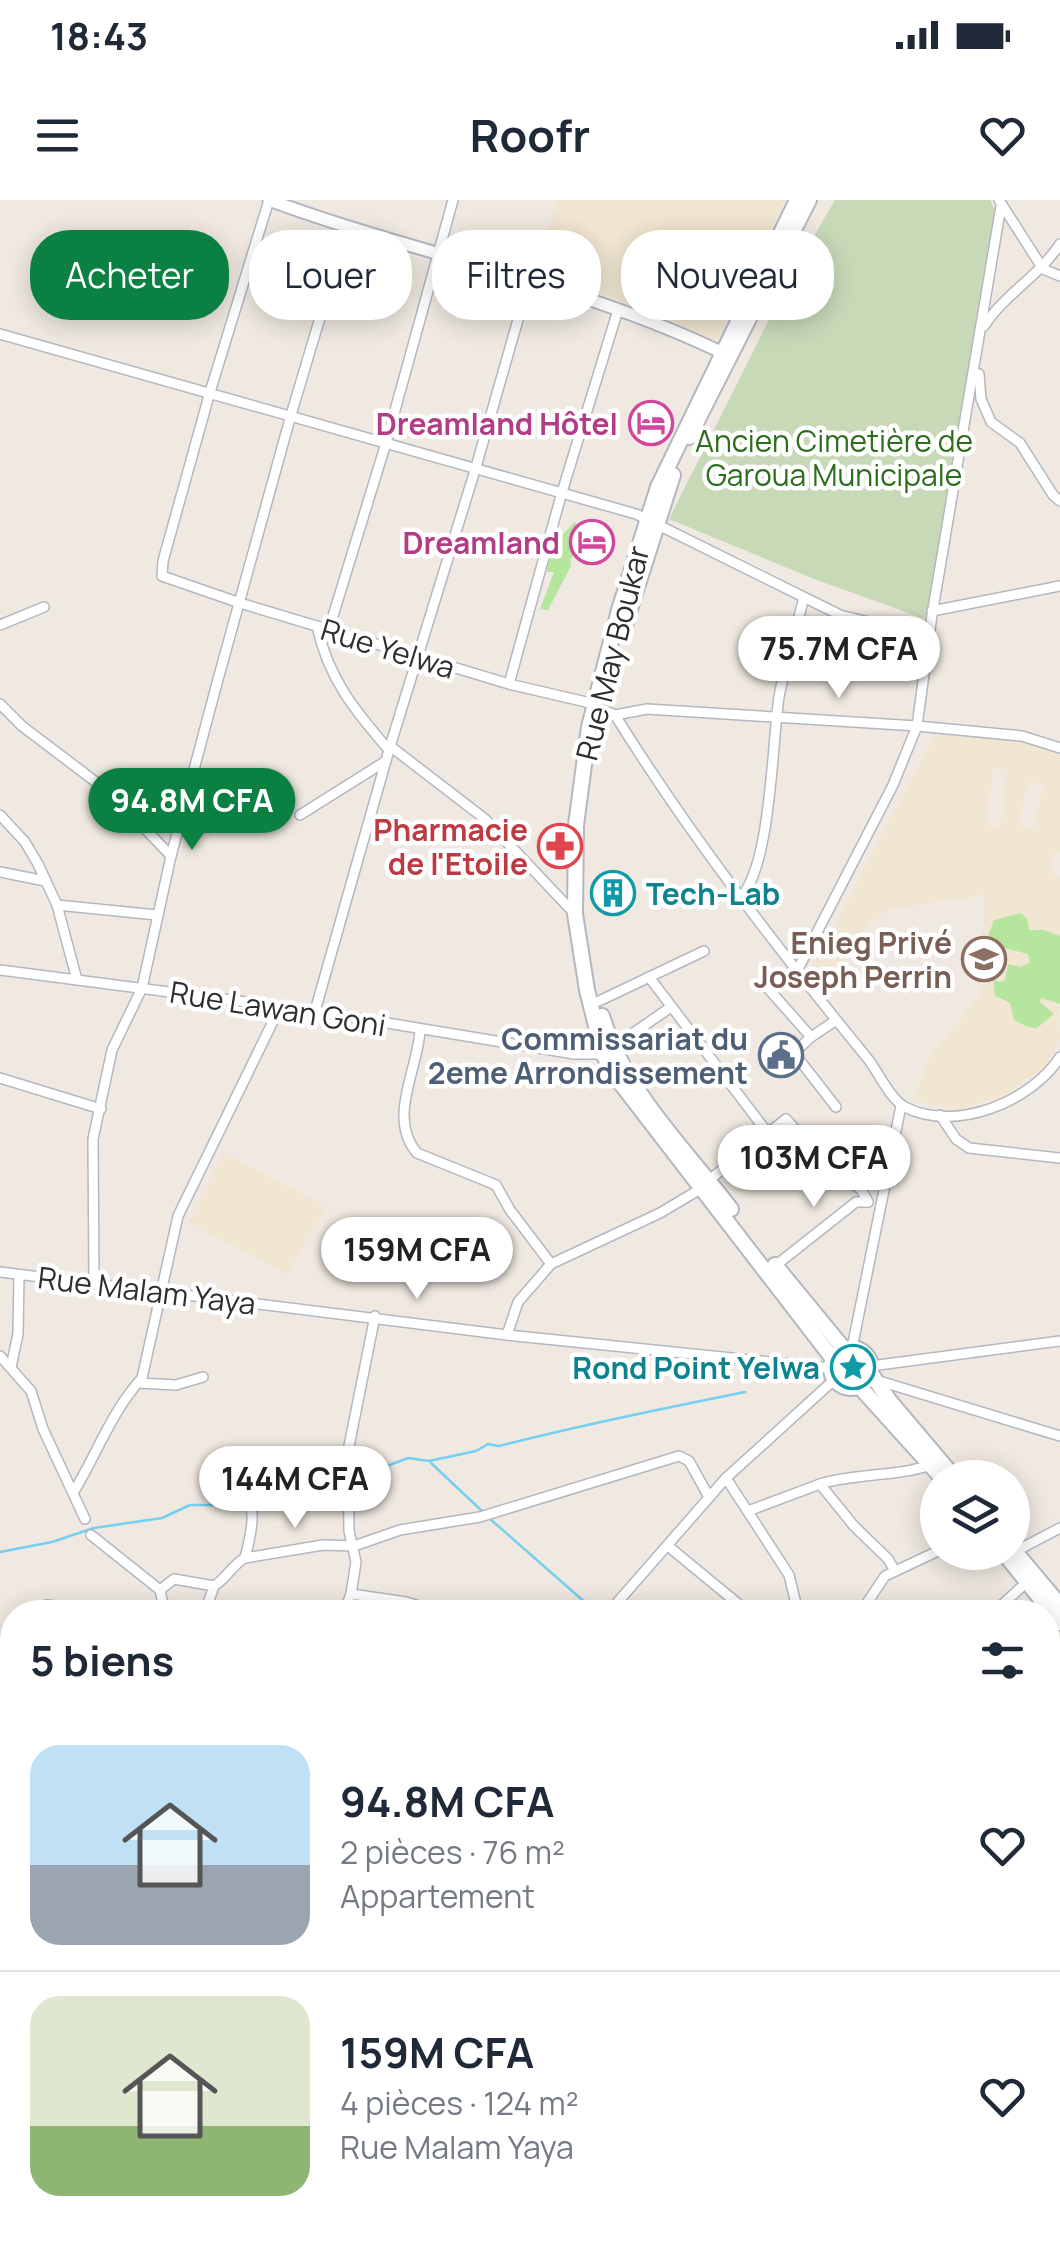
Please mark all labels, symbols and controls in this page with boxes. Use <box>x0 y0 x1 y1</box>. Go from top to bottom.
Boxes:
text: 18:43 <box>50 9 148 61</box>
text: Roofr <box>470 104 590 166</box>
icon: menu <box>30 108 85 163</box>
icon: heart <box>975 108 1030 163</box>
chip: Acheter <box>30 230 229 320</box>
chip: Louer <box>249 230 412 320</box>
chip: Filtres <box>432 230 601 320</box>
chip: Nouveau <box>621 230 834 320</box>
hotel icon: Dreamland Hôtel <box>628 400 674 446</box>
place label: Dreamland Hôtel <box>376 403 618 444</box>
park label: Ancien Cimetière de Garoua Municipale <box>695 420 973 495</box>
hotel icon: Dreamland <box>569 519 615 565</box>
place label: Dreamland <box>403 522 560 563</box>
street label: Rue May Boukar <box>566 541 658 764</box>
street label: Rue Yelwa <box>316 608 460 688</box>
pin: 75.7M CFA <box>725 616 953 701</box>
text: 75.7M CFA <box>760 626 918 670</box>
pin: 94.8M CFA <box>78 768 306 853</box>
text: 94.8M CFA <box>110 778 274 822</box>
place label: Pharmacie de l'Etoile <box>373 809 528 884</box>
pharmacy icon: Pharmacie de l'Etoile <box>537 823 583 869</box>
building icon: Tech-Lab <box>590 870 636 916</box>
place label: Tech-Lab <box>646 873 780 914</box>
place label: Enieg Privé Joseph Perrin <box>754 922 952 997</box>
school or university icon: Enieg Privé Joseph Perrin <box>961 936 1007 982</box>
street label: Rue Lawan Goni <box>167 971 389 1045</box>
place label: Commissariat du 2eme Arrondissement <box>428 1018 748 1093</box>
public building icon: Commissariat du 2eme Arrondissement <box>758 1032 804 1078</box>
pin: 103M CFA <box>711 1125 917 1210</box>
text: 103M CFA <box>740 1135 888 1179</box>
pin: 159M CFA <box>314 1217 520 1302</box>
text: 159M CFA <box>343 1227 491 1271</box>
street label: Rue Malam Yaya <box>36 1256 258 1324</box>
place icon: Rond Point Yelwa <box>830 1344 876 1390</box>
place label: Rond Point Yelwa <box>572 1347 820 1388</box>
pin: 144M CFA <box>192 1446 398 1531</box>
text: 144M CFA <box>221 1456 369 1500</box>
map controls <box>920 1460 1030 1570</box>
button: layers <box>920 1460 1030 1570</box>
text: 5 biens <box>30 1631 174 1689</box>
icon: filters <box>975 1633 1030 1688</box>
text: 94.8M CFA <box>340 1772 554 1830</box>
icon: home <box>110 1785 230 1905</box>
icon: heart <box>975 1818 1030 1873</box>
text: 2 pièces · 76 m² <box>340 1830 565 1874</box>
text: Appartement <box>340 1874 535 1918</box>
text: 159M CFA <box>340 2023 534 2081</box>
icon: home <box>110 2036 230 2156</box>
icon: heart <box>975 2069 1030 2124</box>
text: 4 pièces · 124 m² <box>340 2081 578 2125</box>
text: Rue Malam Yaya <box>340 2125 574 2169</box>

